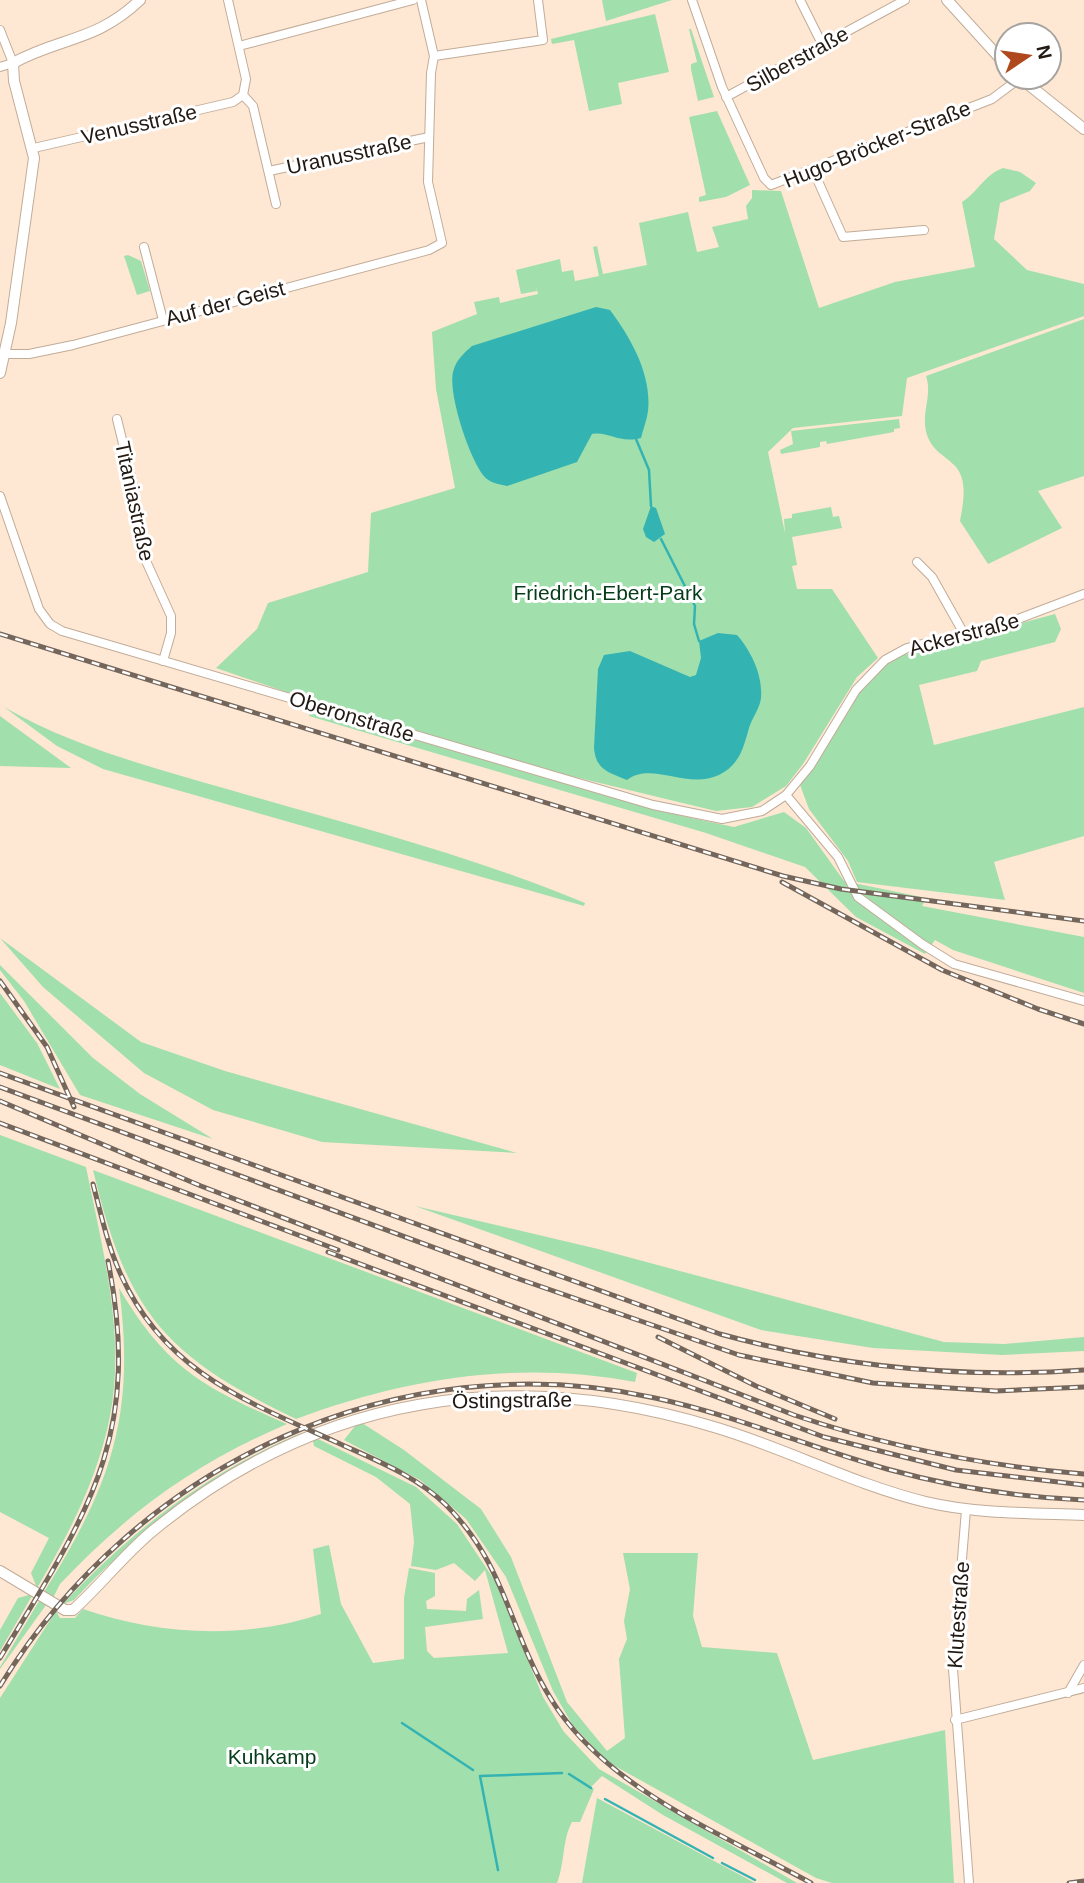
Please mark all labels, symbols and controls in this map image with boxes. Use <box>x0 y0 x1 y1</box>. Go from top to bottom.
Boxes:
north arrow <box>993 21 1063 91</box>
street label: Silberstraße <box>742 22 852 96</box>
text: N <box>1032 43 1056 61</box>
street label: Hugo-Bröcker-Straße <box>780 96 974 192</box>
street label: Venusstraße <box>79 100 199 148</box>
street label: Uranusstraße <box>284 130 414 178</box>
street label: Auf der Geist <box>163 276 287 330</box>
street label: Titaniastraße <box>111 439 159 563</box>
park label: Friedrich-Ebert-Park <box>513 581 703 604</box>
street label: Ackerstraße <box>906 608 1022 660</box>
street label: Oberonstraße <box>287 686 417 746</box>
street label: Östingstraße <box>452 1387 572 1413</box>
street label: Klutestraße <box>943 1561 973 1669</box>
park label: Kuhkamp <box>228 1745 316 1768</box>

